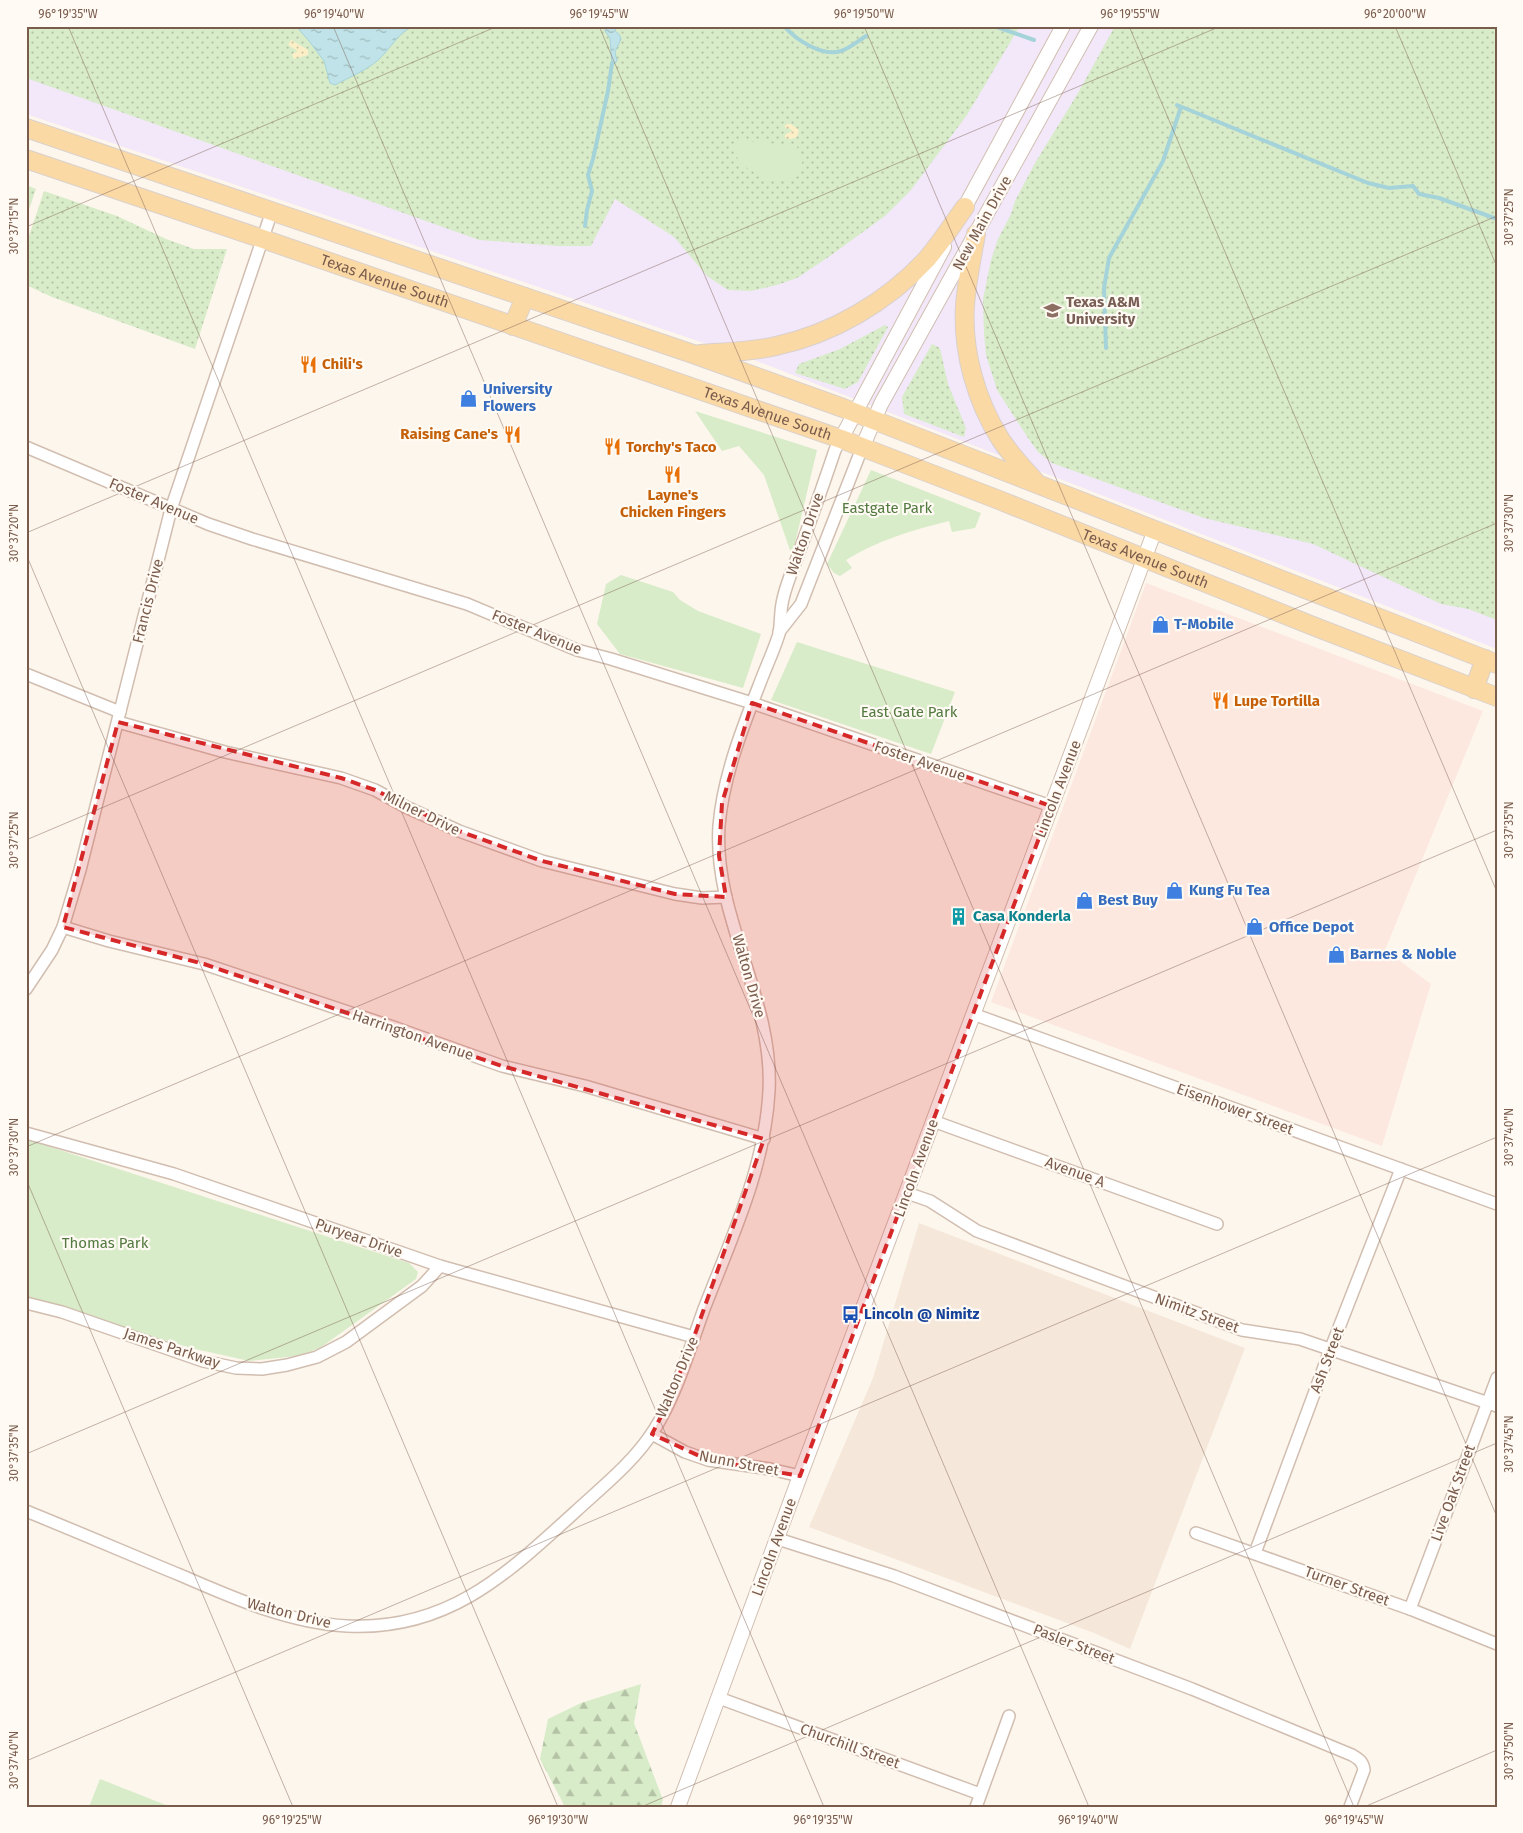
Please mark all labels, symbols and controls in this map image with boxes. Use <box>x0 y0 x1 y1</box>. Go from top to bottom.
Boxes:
text: 96°19'35"W <box>38 7 98 21</box>
text: 96°19'40"W <box>304 7 364 21</box>
text: 96°19'45"W <box>569 7 629 21</box>
text: 96°19'50"W <box>834 7 894 21</box>
text: 96°19'55"W <box>1100 7 1160 21</box>
text: 96°20'00"W <box>1364 7 1426 21</box>
street label: New Main Drive <box>949 173 1015 273</box>
text: 30°37'25"N <box>1502 188 1516 246</box>
text: 30°37'15"N <box>7 198 21 254</box>
street label: Texas Avenue South <box>318 251 451 312</box>
place label: Texas A&M University <box>1066 293 1140 328</box>
school or university icon: Texas A&M University <box>1042 301 1062 321</box>
restaurant icon: Chili's <box>298 354 318 374</box>
place label: Chili's <box>322 355 363 373</box>
place label: University Flowers <box>483 380 553 415</box>
street label: Texas Avenue South <box>701 383 834 444</box>
shop icon: University Flowers <box>459 388 479 408</box>
restaurant icon: Raising Cane's <box>502 424 522 444</box>
place label: Raising Cane's <box>400 425 498 443</box>
restaurant icon: Torchy's Taco <box>602 437 622 457</box>
place label: Torchy's Taco <box>626 438 717 456</box>
restaurant icon: Layne's Chicken Fingers <box>663 464 683 484</box>
street label: Foster Avenue <box>107 474 201 528</box>
place label: Layne's Chicken Fingers <box>620 486 726 521</box>
street label: Walton Drive <box>782 490 828 578</box>
text: 30°37'30"N <box>1502 494 1516 552</box>
park label: Eastgate Park <box>842 499 933 517</box>
text: 30°37'20"N <box>7 504 21 562</box>
street label: Texas Avenue South <box>1080 525 1211 592</box>
street label: Francis Drive <box>129 557 167 645</box>
street label: Foster Avenue <box>489 606 585 658</box>
shop icon: T-Mobile <box>1150 614 1170 634</box>
place label: T-Mobile <box>1174 615 1234 633</box>
restaurant icon: Lupe Tortilla <box>1210 691 1230 711</box>
place label: Lupe Tortilla <box>1234 692 1320 710</box>
park label: East Gate Park <box>861 703 958 721</box>
street label: Foster Avenue <box>872 737 968 785</box>
street label: Lincoln Avenue <box>1031 738 1085 840</box>
street label: Milner Drive <box>381 787 463 839</box>
text: 30°37'35"N <box>1502 801 1516 859</box>
text: 30°37'25"N <box>7 811 21 869</box>
shop icon: Kung Fu Tea <box>1165 880 1185 900</box>
place label: Kung Fu Tea <box>1189 881 1270 899</box>
shop icon: Best Buy <box>1074 890 1094 910</box>
place label: Best Buy <box>1098 891 1158 909</box>
building icon: Casa Konderla <box>949 906 969 926</box>
place label: Casa Konderla <box>973 907 1071 925</box>
shop icon: Office Depot <box>1245 917 1265 937</box>
place label: Office Depot <box>1269 918 1354 936</box>
street label: Walton Drive <box>728 932 770 1020</box>
shop icon: Barnes & Noble <box>1326 944 1346 964</box>
place label: Barnes & Noble <box>1350 945 1457 963</box>
street label: Harrington Avenue <box>350 1006 476 1064</box>
street label: Eisenhower Street <box>1174 1079 1296 1139</box>
text: 30°37'40"N <box>1502 1108 1516 1166</box>
street label: Lincoln Avenue <box>890 1116 942 1220</box>
text: 30°37'30"N <box>7 1118 21 1176</box>
street label: Avenue A <box>1043 1153 1108 1191</box>
street label: Puryear Drive <box>313 1215 405 1261</box>
park label: Thomas Park <box>62 1234 149 1252</box>
street label: Nimitz Street <box>1152 1289 1242 1337</box>
bus stop icon: Lincoln @ Nimitz <box>840 1304 860 1324</box>
place label: Lincoln @ Nimitz <box>864 1305 980 1323</box>
street label: James Parkway <box>122 1324 223 1372</box>
street label: Ash Street <box>1306 1324 1348 1395</box>
street label: Walton Drive <box>652 1334 702 1420</box>
text: 30°37'45"N <box>1502 1415 1516 1473</box>
text: 30°37'35"N <box>7 1424 21 1482</box>
street label: Live Oak Street <box>1427 1441 1479 1544</box>
street label: Nunn Street <box>697 1446 781 1480</box>
street label: Lincoln Avenue <box>748 1495 800 1599</box>
street label: Turner Street <box>1302 1562 1392 1610</box>
street label: Walton Drive <box>245 1594 333 1632</box>
street label: Pasler Street <box>1031 1620 1118 1668</box>
street label: Churchill Street <box>798 1720 903 1773</box>
text: 30°37'50"N <box>1502 1722 1516 1780</box>
text: 30°37'40"N <box>7 1731 21 1789</box>
text: 96°19'25"W <box>262 1813 322 1827</box>
text: 96°19'30"W <box>528 1813 588 1827</box>
text: 96°19'35"W <box>793 1813 853 1827</box>
text: 96°19'40"W <box>1058 1813 1118 1827</box>
text: 96°19'45"W <box>1324 1813 1384 1827</box>

